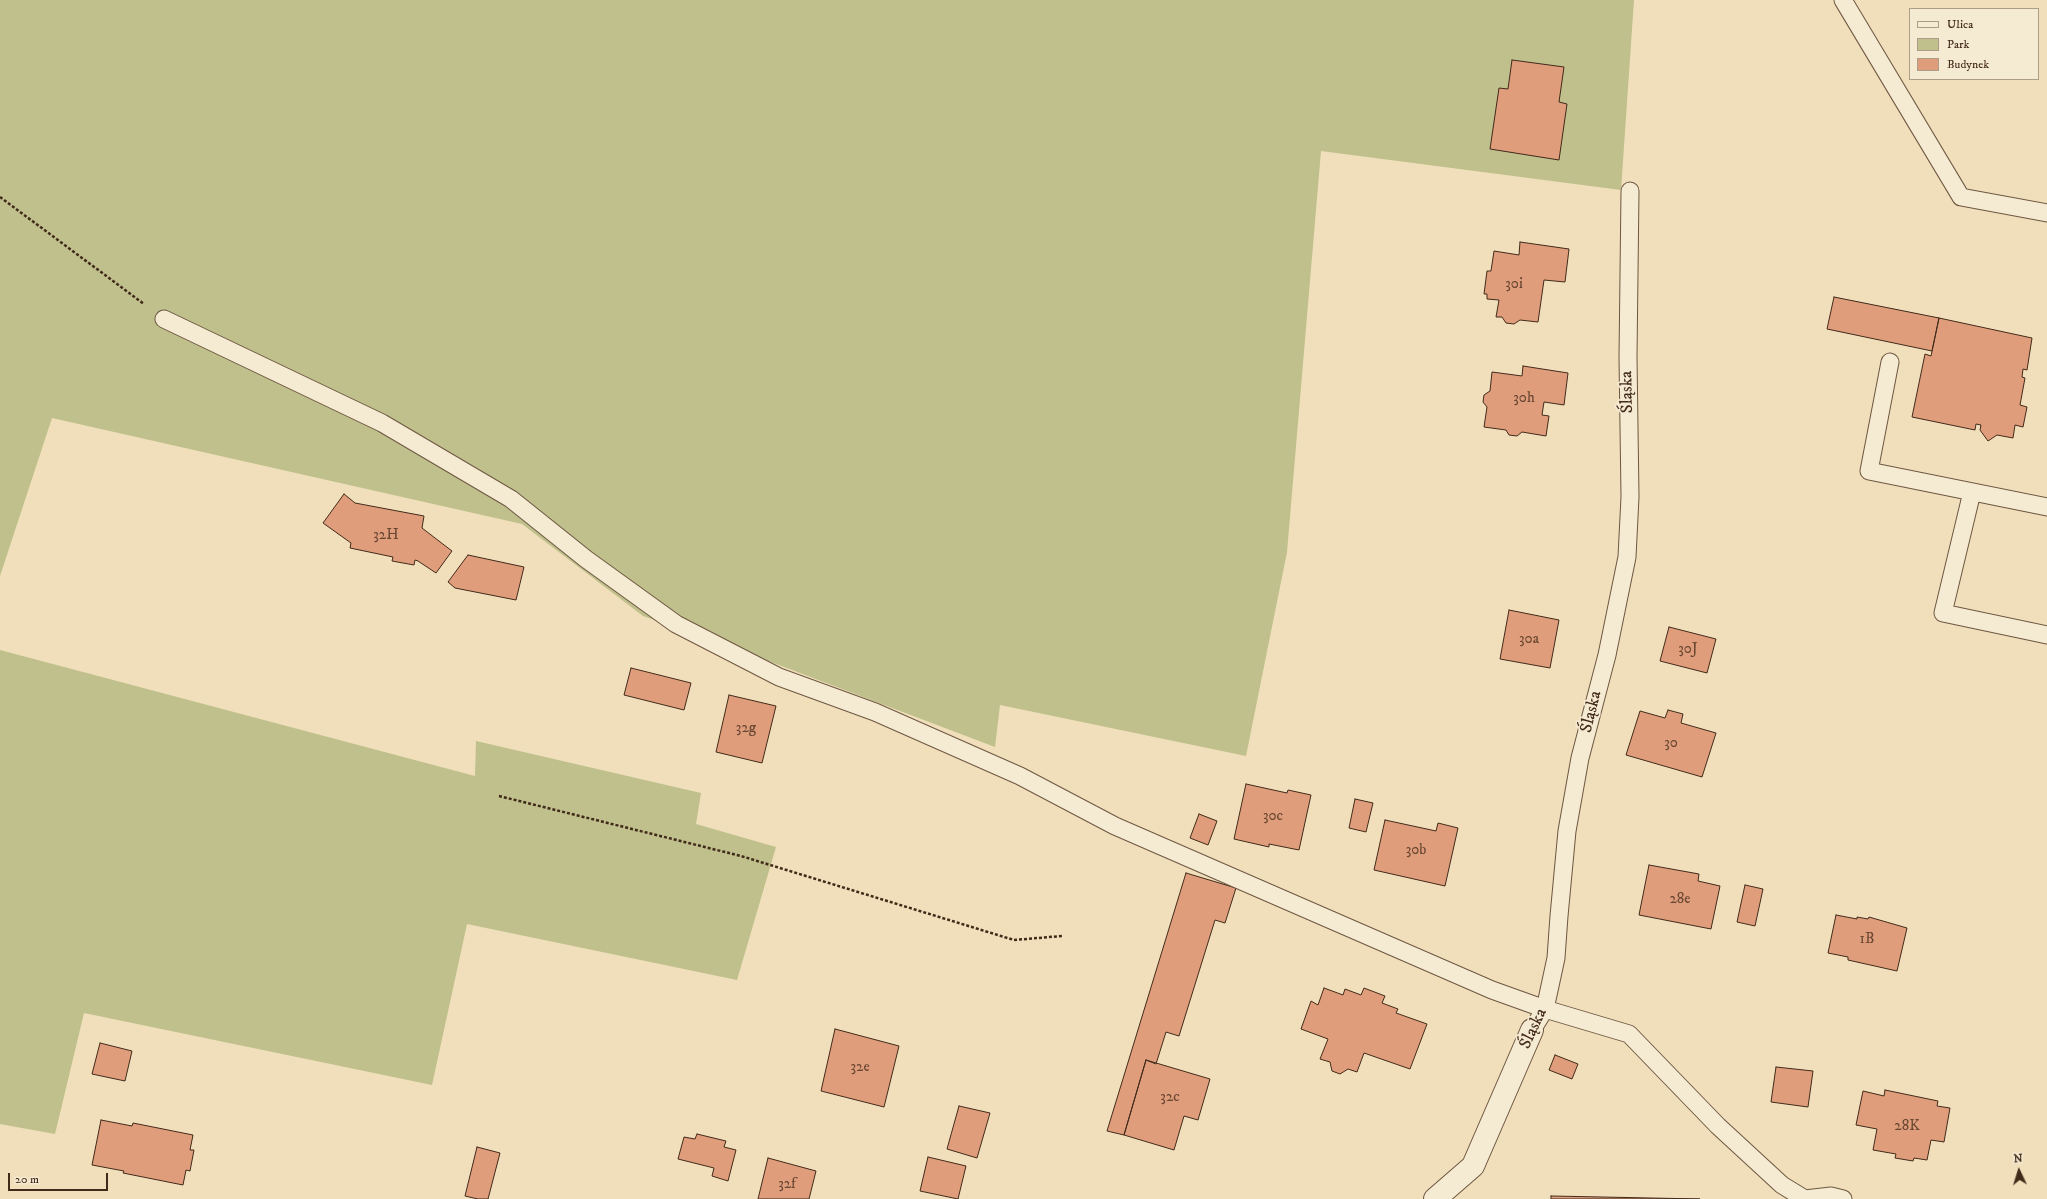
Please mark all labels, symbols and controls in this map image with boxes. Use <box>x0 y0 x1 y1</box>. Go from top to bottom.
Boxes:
legend <box>1909 8 2039 80</box>
text: Ulica <box>1947 17 1973 32</box>
text: Park <box>1947 37 1969 52</box>
text: Budynek <box>1947 57 1989 72</box>
house number: 30i <box>1505 276 1523 294</box>
street label: Śląska <box>1617 371 1639 413</box>
house number: 30h <box>1513 390 1535 408</box>
house number: 32H <box>373 527 399 545</box>
house number: 30a <box>1519 631 1539 649</box>
house number: 30J <box>1678 641 1698 659</box>
street label: Śląska <box>1577 689 1607 735</box>
house number: 32g <box>736 720 756 738</box>
house number: 30 <box>1664 735 1678 753</box>
house number: 30c <box>1263 808 1283 826</box>
house number: 30b <box>1406 842 1426 860</box>
house number: 28e <box>1669 891 1691 909</box>
house number: 1B <box>1860 931 1874 949</box>
street label: Śląska <box>1516 1005 1552 1053</box>
house number: 32e <box>850 1059 870 1077</box>
house number: 32c <box>1160 1089 1180 1107</box>
house number: 28K <box>1894 1118 1920 1136</box>
north arrow <box>1999 1151 2039 1191</box>
text: N <box>2013 1152 2023 1166</box>
scale bar <box>10 1165 110 1191</box>
text: 20 m <box>15 1172 39 1187</box>
house number: 32f <box>778 1176 796 1194</box>

